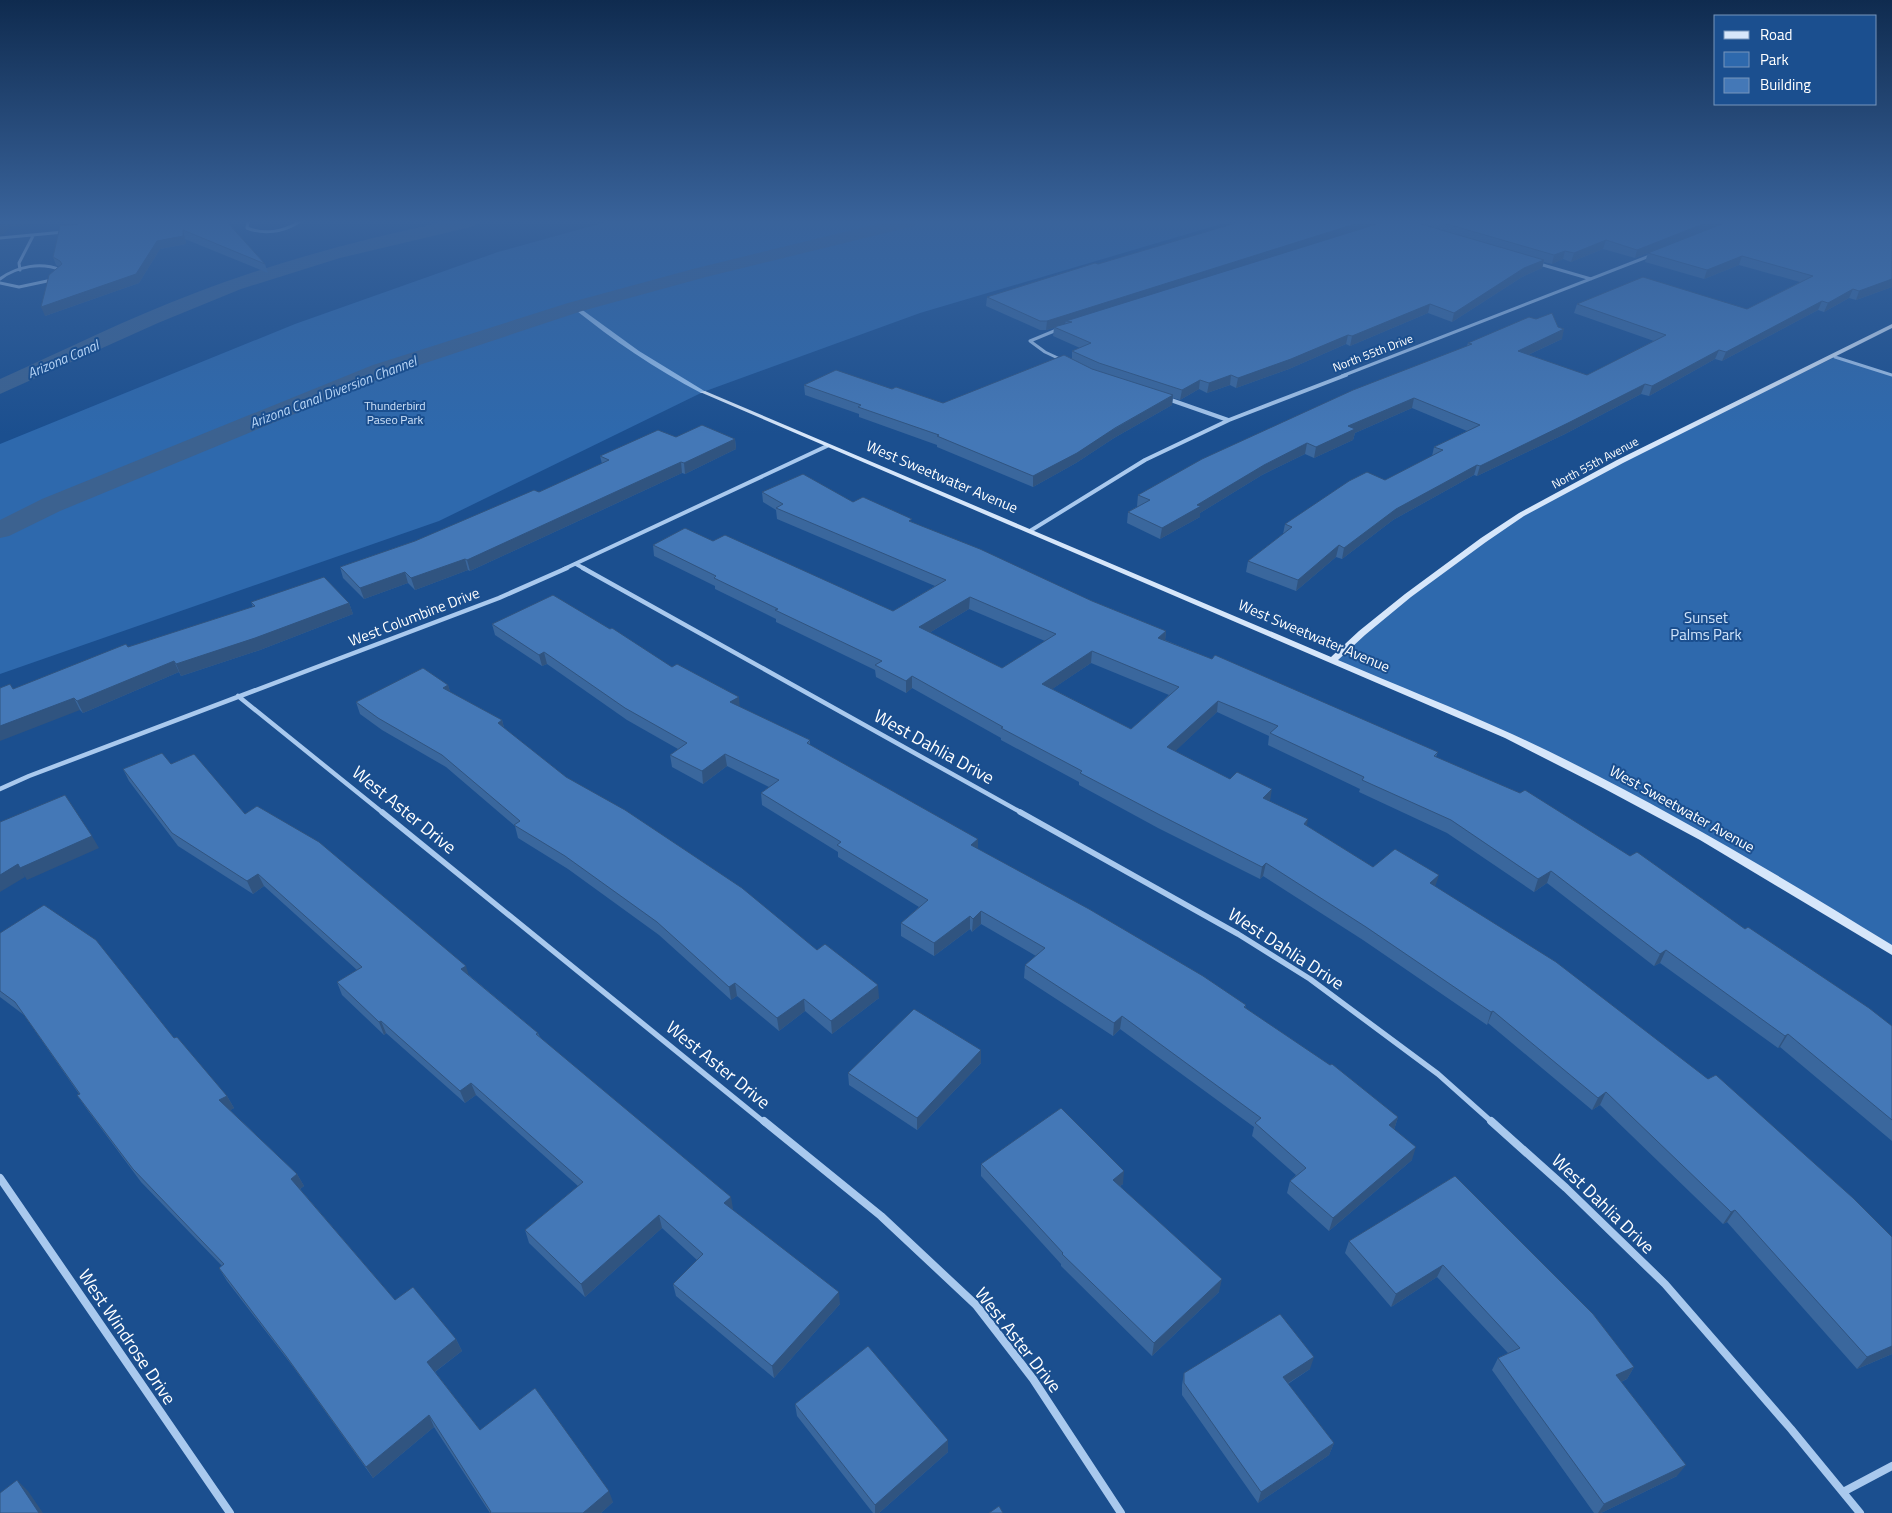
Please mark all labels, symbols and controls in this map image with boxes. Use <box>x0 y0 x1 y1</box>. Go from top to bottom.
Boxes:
legend <box>1714 15 1877 105</box>
text: Road <box>1760 23 1792 46</box>
text: Park <box>1760 48 1789 71</box>
text: Building <box>1760 73 1811 96</box>
street label: North 55th Drive <box>1330 328 1416 377</box>
water label: Arizona Canal <box>24 333 104 383</box>
water label: Arizona Canal Diversion Channel <box>246 349 421 433</box>
park label: Thunderbird Paseo Park <box>364 396 426 429</box>
street label: North 55th Avenue <box>1548 432 1642 494</box>
street label: West Sweetwater Avenue <box>863 434 1022 519</box>
street label: West Columbine Drive <box>345 581 483 652</box>
street label: West Sweetwater Avenue <box>1235 593 1394 678</box>
park label: Sunset Palms Park <box>1670 606 1742 646</box>
street label: West Dahlia Drive <box>869 702 999 791</box>
street label: West Aster Drive <box>346 759 462 860</box>
street label: West Sweetwater Avenue <box>1605 759 1759 858</box>
street label: West Dahlia Drive <box>1223 901 1350 996</box>
street label: West Aster Drive <box>660 1014 776 1115</box>
street label: West Dahlia Drive <box>1546 1147 1661 1260</box>
street label: West Windrose Drive <box>72 1263 183 1410</box>
street label: West Aster Drive <box>969 1281 1068 1398</box>

